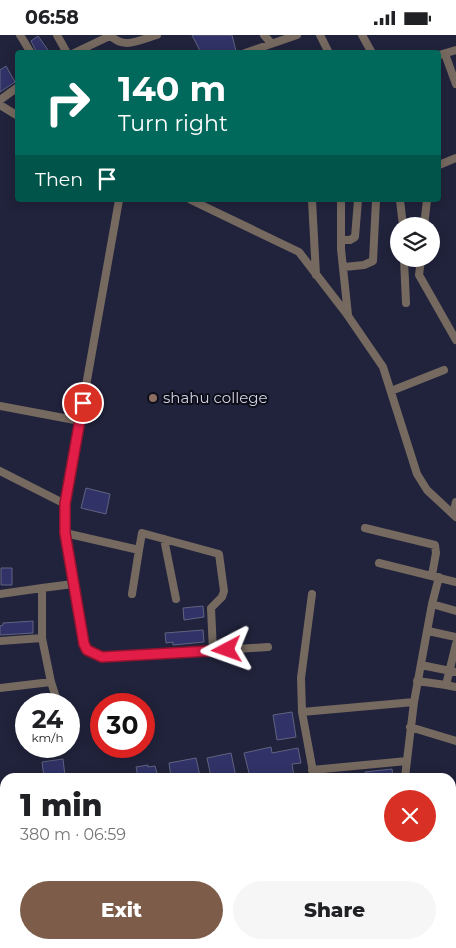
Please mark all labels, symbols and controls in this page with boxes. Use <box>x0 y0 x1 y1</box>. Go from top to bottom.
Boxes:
text: 06:58 <box>25 6 79 29</box>
text: 140 m <box>118 67 226 110</box>
icon: right <box>35 70 100 135</box>
text: Turn right <box>118 110 228 137</box>
icon: arrive <box>93 165 121 193</box>
text: Then <box>35 168 83 191</box>
map controls <box>390 217 440 267</box>
button: layers <box>390 217 440 267</box>
pin <box>62 382 104 424</box>
place label: shahu college <box>163 388 268 407</box>
icon: arrive <box>69 389 97 417</box>
marker: shahu college <box>147 392 159 404</box>
position arrow <box>200 623 252 675</box>
speed limit sign: 30 <box>90 693 155 758</box>
text: 24 <box>32 704 63 734</box>
text: km/h <box>31 730 64 745</box>
text: 1 min <box>20 787 103 824</box>
button: close <box>384 790 436 842</box>
text: 380 m · 06:59 <box>20 825 126 844</box>
button: Exit <box>20 881 223 939</box>
button: Share <box>233 881 436 939</box>

